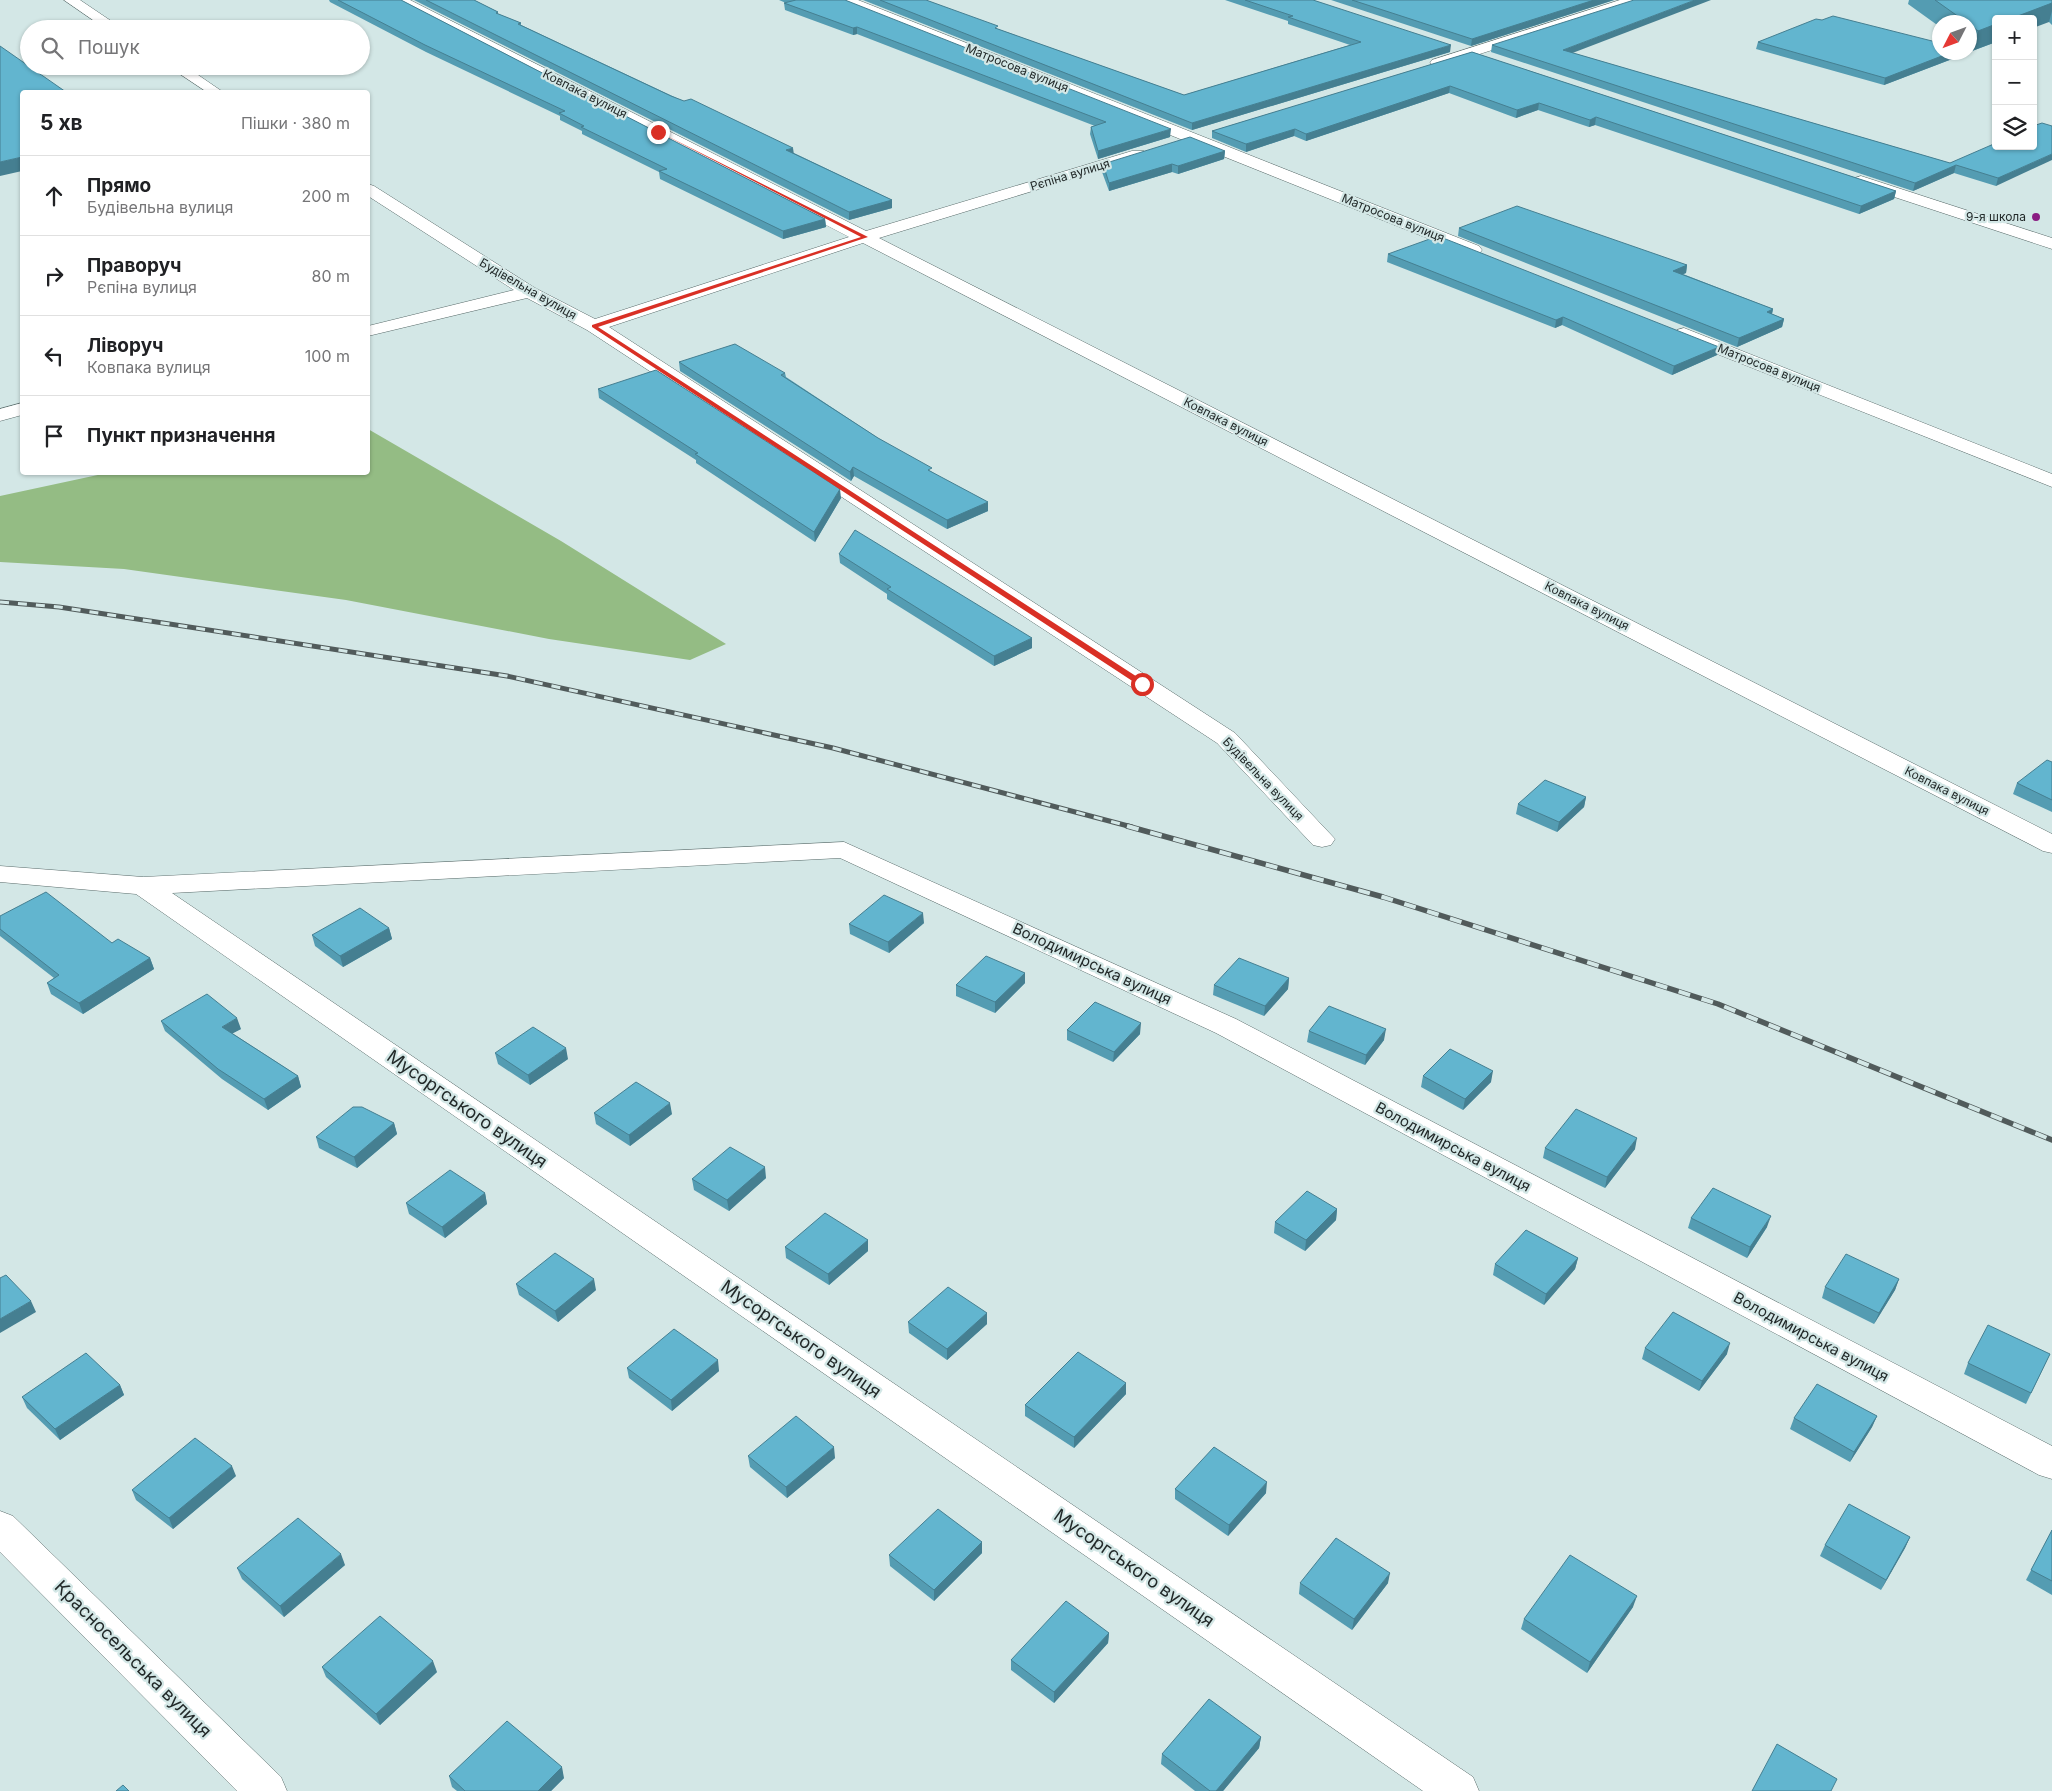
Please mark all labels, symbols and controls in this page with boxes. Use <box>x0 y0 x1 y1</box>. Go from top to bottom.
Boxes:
north arrow <box>1932 15 1977 60</box>
map controls <box>1992 15 2037 150</box>
button: + <box>1992 15 2037 60</box>
search box <box>20 20 370 75</box>
icon: search <box>38 34 66 62</box>
text: Пошук <box>78 36 140 59</box>
street label: Матросова вулиця <box>964 40 1071 95</box>
button: − <box>1992 60 2037 105</box>
street label: Ковпака вулиця <box>540 66 630 121</box>
button: layers <box>1992 105 2037 150</box>
text: 5 хв <box>40 110 83 135</box>
text: Пішки · 380 m <box>241 113 350 133</box>
route end <box>647 121 670 144</box>
street label: Рєпіна вулиця <box>1028 155 1111 194</box>
text: Прямо <box>87 174 151 197</box>
icon: ahead <box>40 182 68 210</box>
text: 200 m <box>302 186 350 206</box>
street label: Матросова вулиця <box>1340 190 1447 245</box>
text: Будівельна вулиця <box>87 197 233 217</box>
place label: 9-я школа <box>1966 209 2026 224</box>
marker: 9-я школа <box>2030 211 2042 223</box>
text: Праворуч <box>87 254 181 277</box>
street label: Будівельна вулиця <box>477 255 580 323</box>
icon: right <box>40 262 68 290</box>
text: 80 m <box>311 266 350 286</box>
text: Рєпіна вулиця <box>87 277 197 297</box>
text: Ліворуч <box>87 334 163 357</box>
street label: Матросова вулиця <box>1716 340 1823 395</box>
icon: left <box>40 342 68 370</box>
text: 100 m <box>305 346 350 366</box>
text: Ковпака вулиця <box>87 357 211 377</box>
street label: Ковпака вулиця <box>1181 394 1271 449</box>
icon: arrive <box>40 422 68 450</box>
text: Пункт призначення <box>87 424 275 447</box>
street label: Ковпака вулиця <box>1542 578 1632 633</box>
route start <box>1131 673 1154 696</box>
street label: Будівельна вулиця <box>1220 734 1307 823</box>
street label: Ковпака вулиця <box>1902 763 1992 818</box>
street label: Володимирська вулиця <box>1010 918 1175 1009</box>
street label: Мусоргського вулиця <box>383 1045 551 1172</box>
street label: Володимирська вулиця <box>1372 1098 1534 1196</box>
street label: Мусоргського вулиця <box>717 1275 885 1402</box>
street label: Володимирська вулиця <box>1730 1288 1892 1386</box>
street label: Мусоргського вулиця <box>1050 1504 1218 1631</box>
street label: Красносельська вулиця <box>51 1576 216 1741</box>

